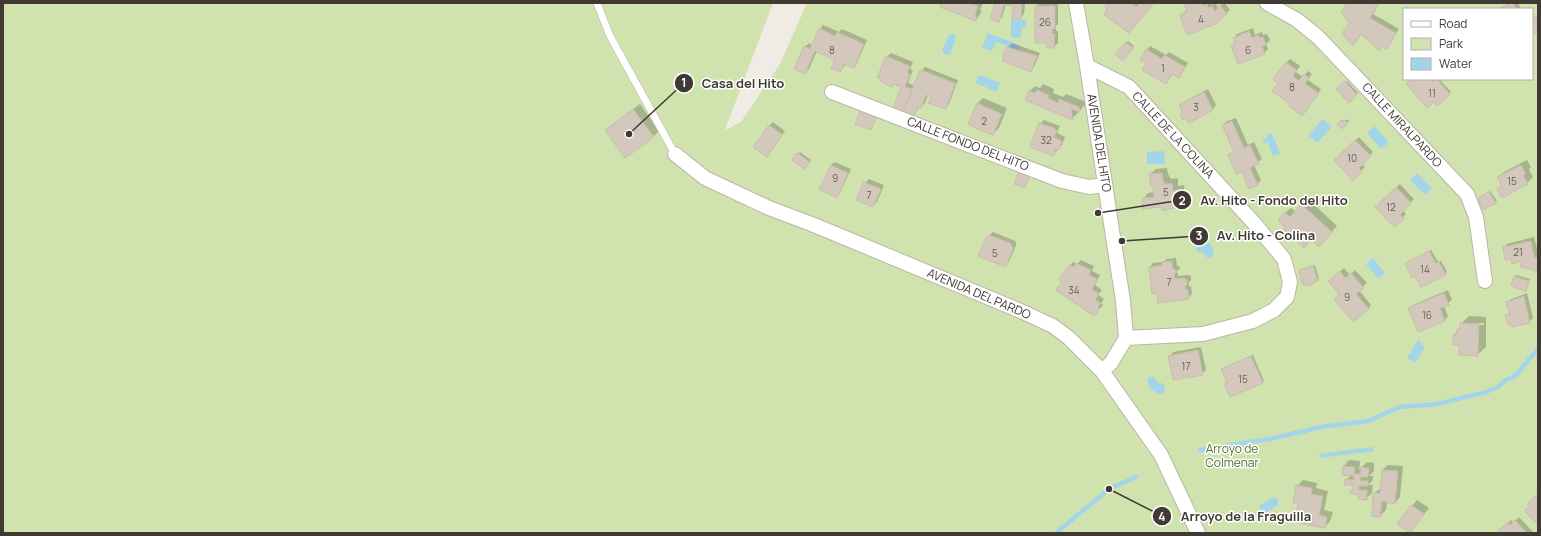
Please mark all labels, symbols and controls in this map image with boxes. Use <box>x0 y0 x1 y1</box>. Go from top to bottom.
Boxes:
legend <box>1403 8 1533 80</box>
house number: 4 <box>1198 12 1204 26</box>
house number: 26 <box>1039 15 1051 29</box>
text: Road <box>1439 15 1467 32</box>
text: Park <box>1439 35 1464 52</box>
house number: 8 <box>829 43 835 57</box>
house number: 6 <box>1245 43 1251 57</box>
text: Water <box>1439 55 1473 72</box>
house number: 1 <box>1161 61 1165 75</box>
callout: Casa del Hito <box>674 71 793 96</box>
text: 1 <box>681 74 687 91</box>
text: Casa del Hito <box>702 74 784 92</box>
street label: CALLE MIRALPARDO <box>1359 79 1446 171</box>
house number: 8 <box>1289 80 1295 94</box>
house number: 11 <box>1428 86 1436 100</box>
street label: CALLE DE LA COLINA <box>1129 88 1218 182</box>
street label: AVENIDA DEL HITO <box>1083 93 1116 194</box>
house number: 3 <box>1193 100 1199 114</box>
street label: CALLE FONDO DEL HITO <box>905 112 1032 175</box>
house number: 2 <box>981 114 987 128</box>
house number: 32 <box>1040 133 1052 147</box>
house number: 10 <box>1347 151 1357 165</box>
house number: 9 <box>832 171 838 185</box>
house number: 15 <box>1507 174 1517 188</box>
house number: 5 <box>1163 185 1169 199</box>
house number: 7 <box>866 188 872 202</box>
callout: Av. Hito - Fondo del Hito <box>1172 188 1356 213</box>
text: Av. Hito - Fondo del Hito <box>1200 191 1348 209</box>
text: 2 <box>1178 192 1186 209</box>
house number: 12 <box>1386 200 1396 214</box>
callout: Av. Hito - Colina <box>1189 223 1323 248</box>
text: Av. Hito - Colina <box>1217 226 1315 244</box>
text: 3 <box>1196 227 1203 244</box>
house number: 21 <box>1513 245 1523 259</box>
house number: 5 <box>992 246 998 260</box>
house number: 14 <box>1420 262 1430 276</box>
street label: AVENIDA DEL PARDO <box>925 264 1034 323</box>
house number: 7 <box>1166 275 1172 289</box>
house number: 34 <box>1068 283 1080 297</box>
house number: 9 <box>1344 290 1350 304</box>
house number: 16 <box>1422 308 1432 322</box>
house number: 17 <box>1182 359 1190 373</box>
house number: 15 <box>1238 372 1248 386</box>
park label: Arroyo de Colmenar <box>1205 440 1259 471</box>
callout: Arroyo de la Fraguilla <box>1152 504 1319 529</box>
text: Arroyo de la Fraguilla <box>1181 507 1311 525</box>
text: 4 <box>1158 508 1166 525</box>

